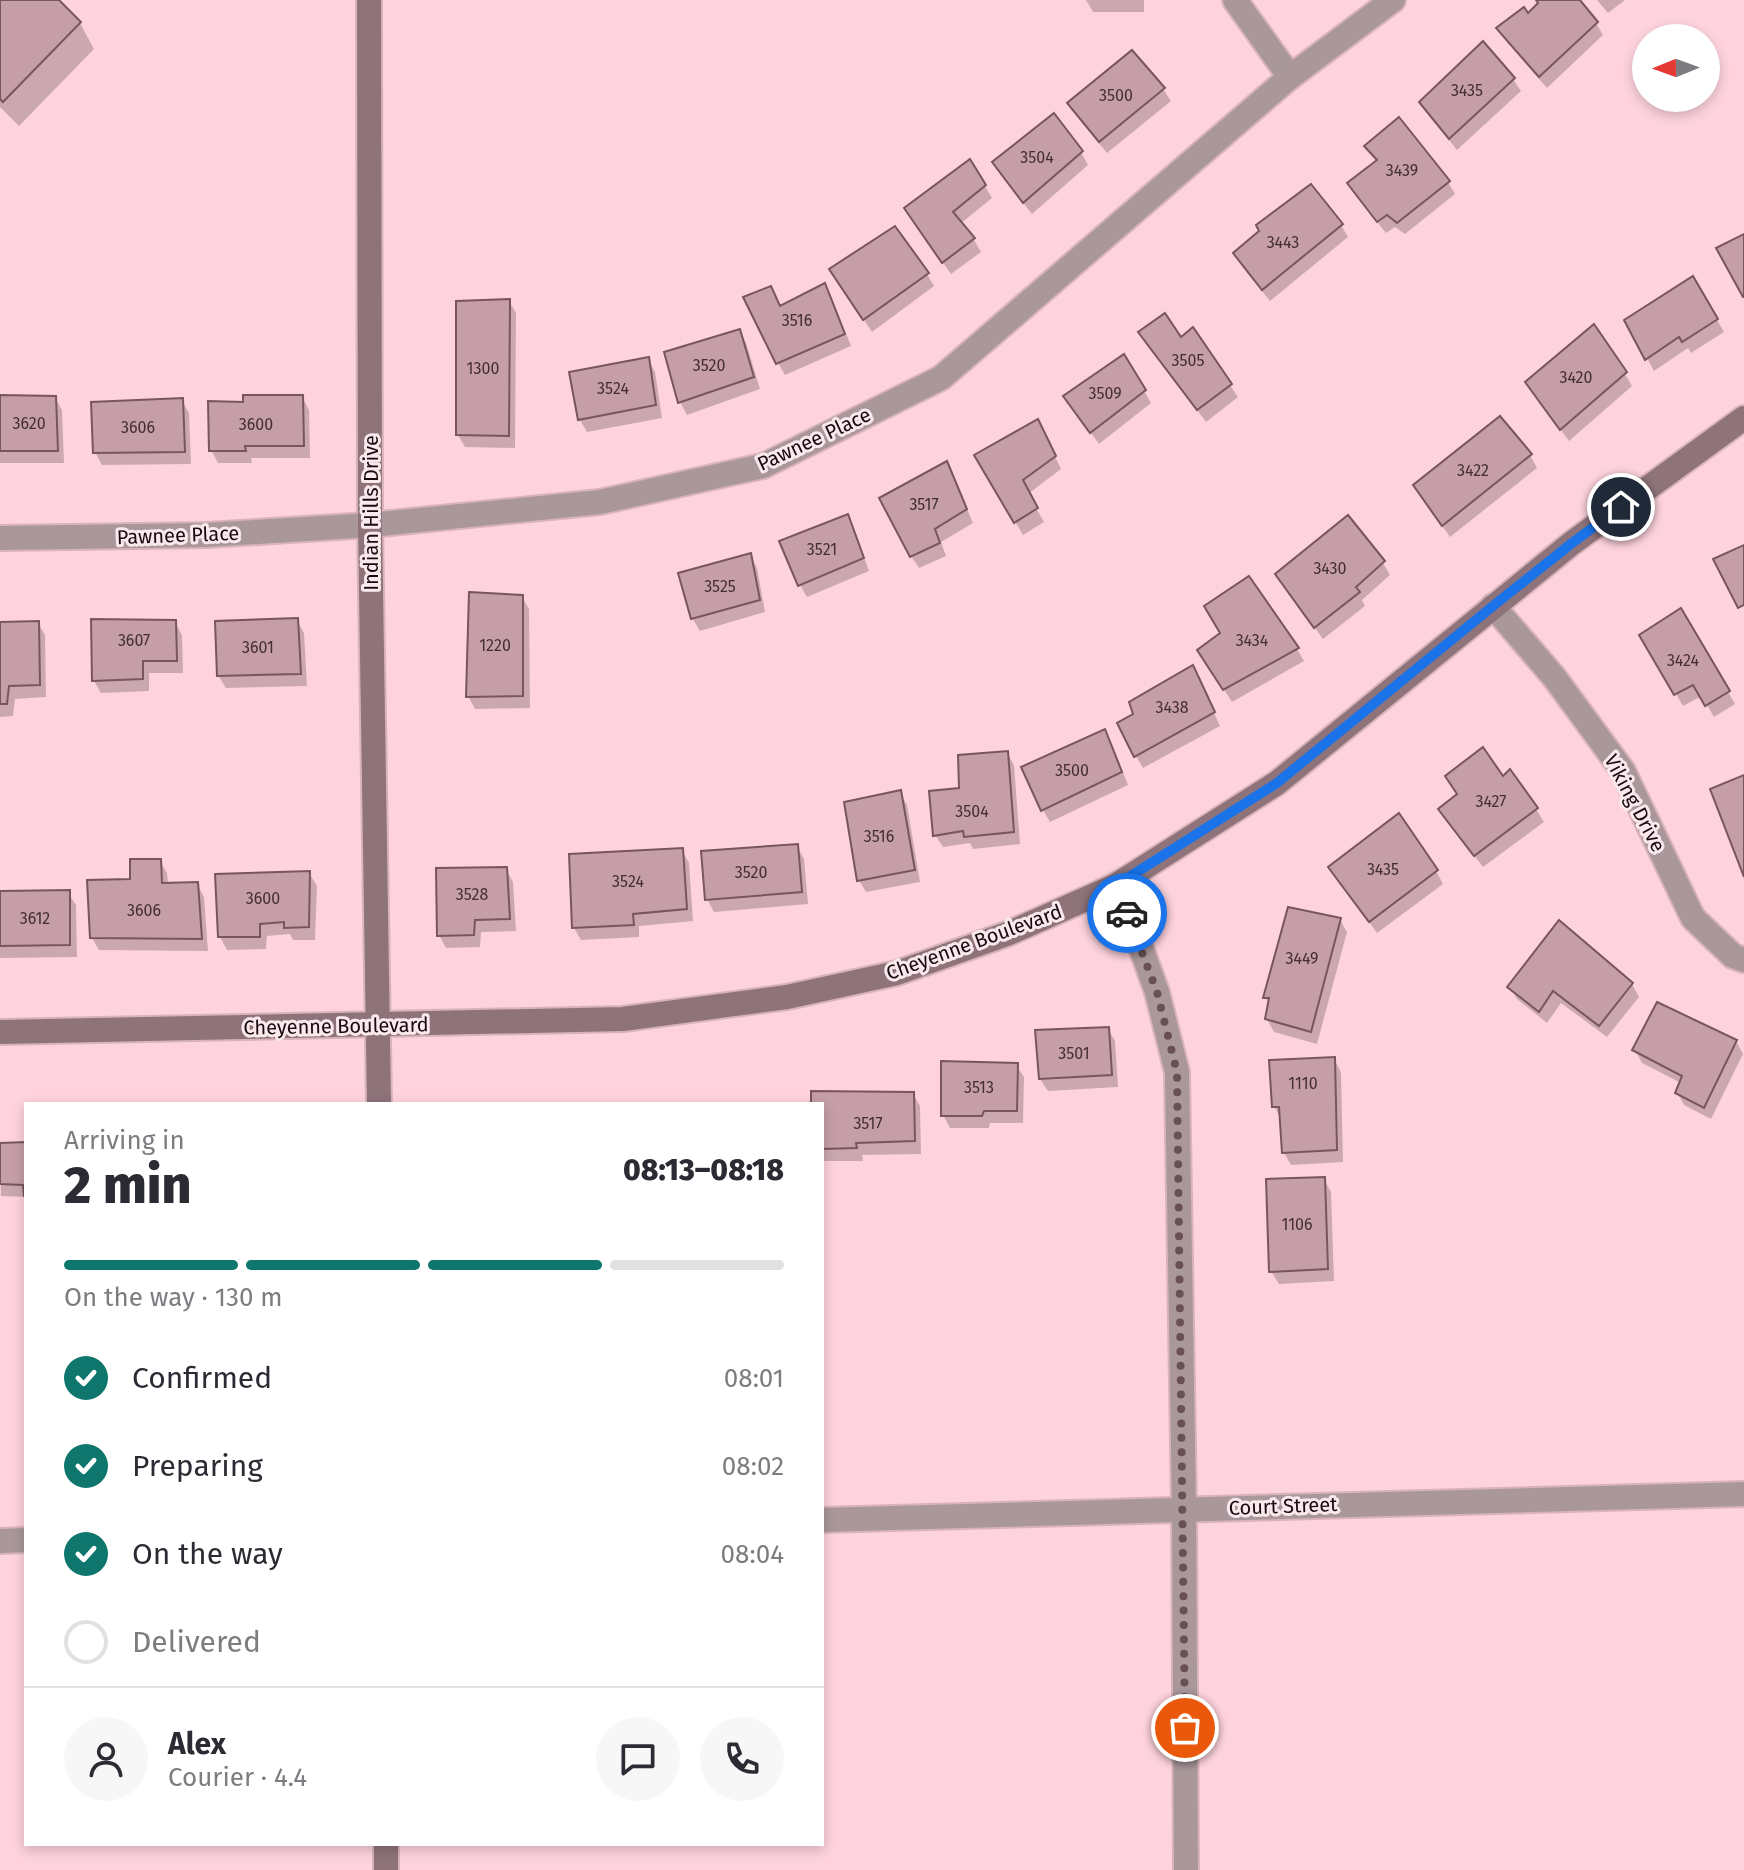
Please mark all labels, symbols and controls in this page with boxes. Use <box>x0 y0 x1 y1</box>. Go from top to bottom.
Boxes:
north arrow <box>1632 24 1720 112</box>
map controls <box>1632 24 1720 112</box>
house number: 3435 <box>1451 81 1483 100</box>
house number: 3500 <box>1099 86 1133 105</box>
house number: 3504 <box>1020 148 1054 167</box>
house number: 3439 <box>1386 161 1418 180</box>
house number: 3443 <box>1267 233 1299 252</box>
house number: 3516 <box>782 311 812 330</box>
house number: 3505 <box>1172 351 1204 370</box>
house number: 3520 <box>693 356 725 375</box>
house number: 1300 <box>467 359 499 378</box>
house number: 3420 <box>1560 368 1593 387</box>
house number: 3524 <box>597 379 629 398</box>
house number: 3509 <box>1088 384 1122 403</box>
street label: Pawnee Place <box>753 402 875 476</box>
house number: 3620 <box>12 414 46 433</box>
house number: 3600 <box>239 415 273 434</box>
house number: 3606 <box>121 418 155 437</box>
street label: Indian Hills Drive <box>359 435 383 591</box>
house number: 3422 <box>1457 461 1489 480</box>
pin <box>1587 473 1655 541</box>
icon: home <box>1599 485 1643 529</box>
house number: 3517 <box>909 495 939 514</box>
street label: Pawnee Place <box>116 521 240 549</box>
house number: 3521 <box>807 540 837 559</box>
house number: 3430 <box>1313 559 1347 578</box>
house number: 3525 <box>704 577 736 596</box>
house number: 3607 <box>118 631 150 650</box>
house number: 3434 <box>1236 631 1269 650</box>
house number: 1220 <box>479 636 511 655</box>
house number: 3601 <box>242 638 274 657</box>
house number: 3424 <box>1667 651 1700 670</box>
house number: 3438 <box>1156 698 1189 717</box>
street label: Viking Drive <box>1599 750 1671 856</box>
house number: 3500 <box>1055 761 1089 780</box>
house number: 3427 <box>1476 792 1506 811</box>
house number: 3504 <box>955 802 989 821</box>
house number: 3516 <box>864 827 894 846</box>
house number: 3435 <box>1367 860 1399 879</box>
house number: 3520 <box>735 863 767 882</box>
house number: 3524 <box>612 872 644 891</box>
courier <box>1087 873 1167 953</box>
house number: 3528 <box>456 885 488 904</box>
house number: 3600 <box>246 889 280 908</box>
icon: car <box>1105 891 1149 935</box>
street label: Cheyenne Boulevard <box>883 899 1065 985</box>
house number: 3606 <box>127 901 161 920</box>
house number: 3612 <box>20 909 50 928</box>
house number: 3449 <box>1285 949 1319 968</box>
street label: Cheyenne Boulevard <box>243 1012 429 1040</box>
house number: 3501 <box>1058 1044 1090 1063</box>
house number: 1110 <box>1288 1074 1318 1093</box>
house number: 3513 <box>964 1078 994 1097</box>
house number: 3517 <box>853 1114 883 1133</box>
text: Arriving in <box>64 1125 185 1156</box>
text: 08:13–08:18 <box>623 1152 784 1188</box>
text: 2 min <box>64 1154 191 1217</box>
house number: 1106 <box>1281 1215 1313 1234</box>
text: On the way · 130 m <box>64 1282 283 1313</box>
icon: check <box>64 1356 108 1400</box>
text: Confirmed <box>132 1360 272 1396</box>
text: 08:01 <box>724 1363 784 1394</box>
icon: check <box>64 1444 108 1488</box>
text: Preparing <box>132 1448 263 1484</box>
text: 08:02 <box>722 1451 784 1482</box>
street label: Court Street <box>1228 1492 1338 1520</box>
icon: check <box>64 1532 108 1576</box>
text: On the way <box>132 1536 283 1572</box>
text: 08:04 <box>721 1539 784 1570</box>
text: Delivered <box>132 1624 261 1660</box>
pin <box>1151 1694 1219 1762</box>
icon: bag <box>1163 1706 1207 1750</box>
button: person <box>64 1717 148 1801</box>
button: chat <box>596 1717 680 1801</box>
button: phone <box>700 1717 784 1801</box>
text: Alex <box>168 1726 226 1762</box>
text: Courier · 4.4 <box>168 1762 307 1793</box>

